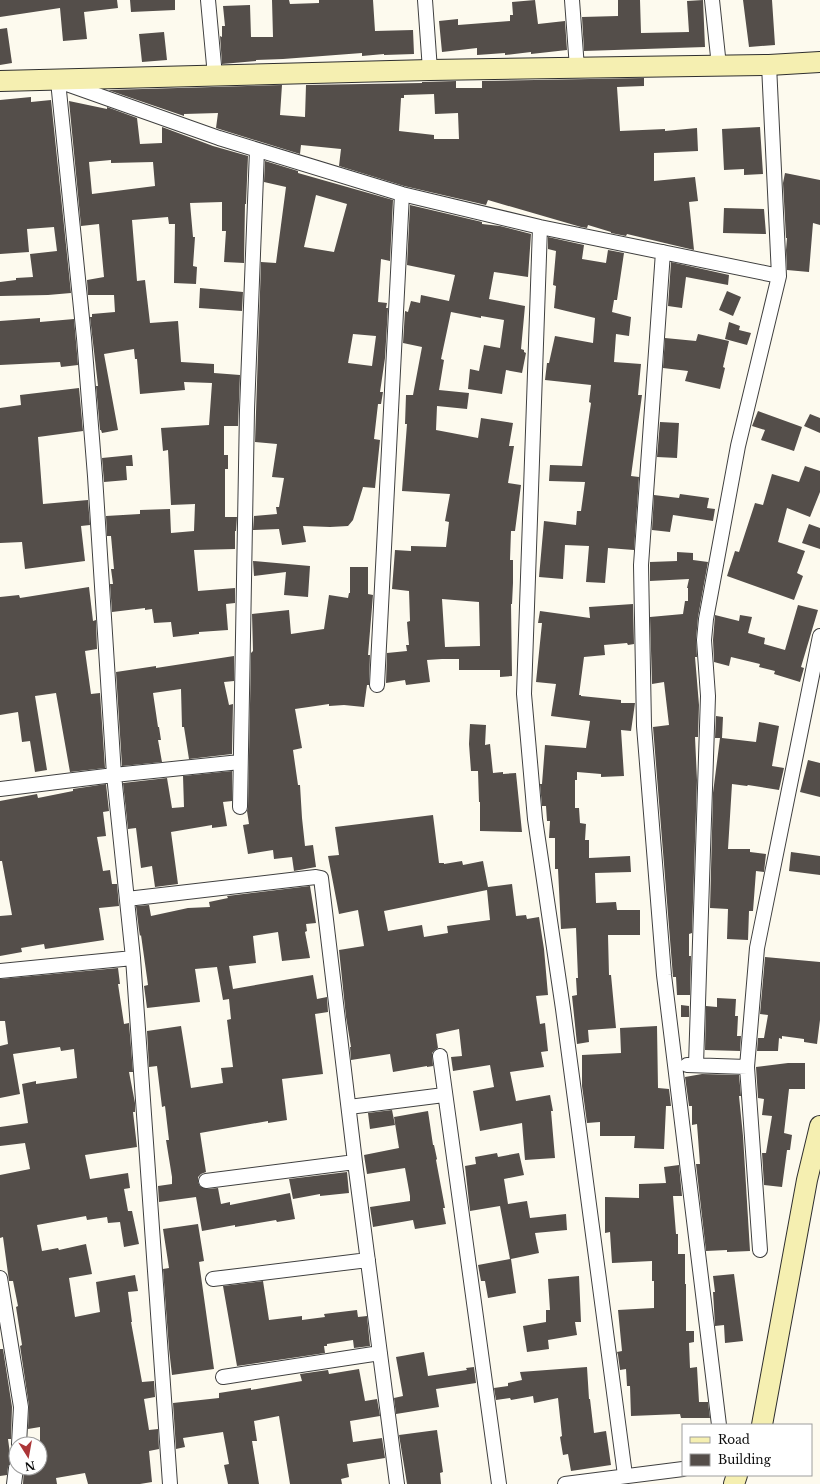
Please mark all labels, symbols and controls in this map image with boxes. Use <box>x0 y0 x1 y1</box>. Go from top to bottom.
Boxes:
legend <box>682 1424 812 1476</box>
text: Road <box>718 1432 750 1447</box>
north arrow <box>8 1436 48 1476</box>
text: Building <box>718 1452 772 1467</box>
text: N <box>23 1458 36 1474</box>

